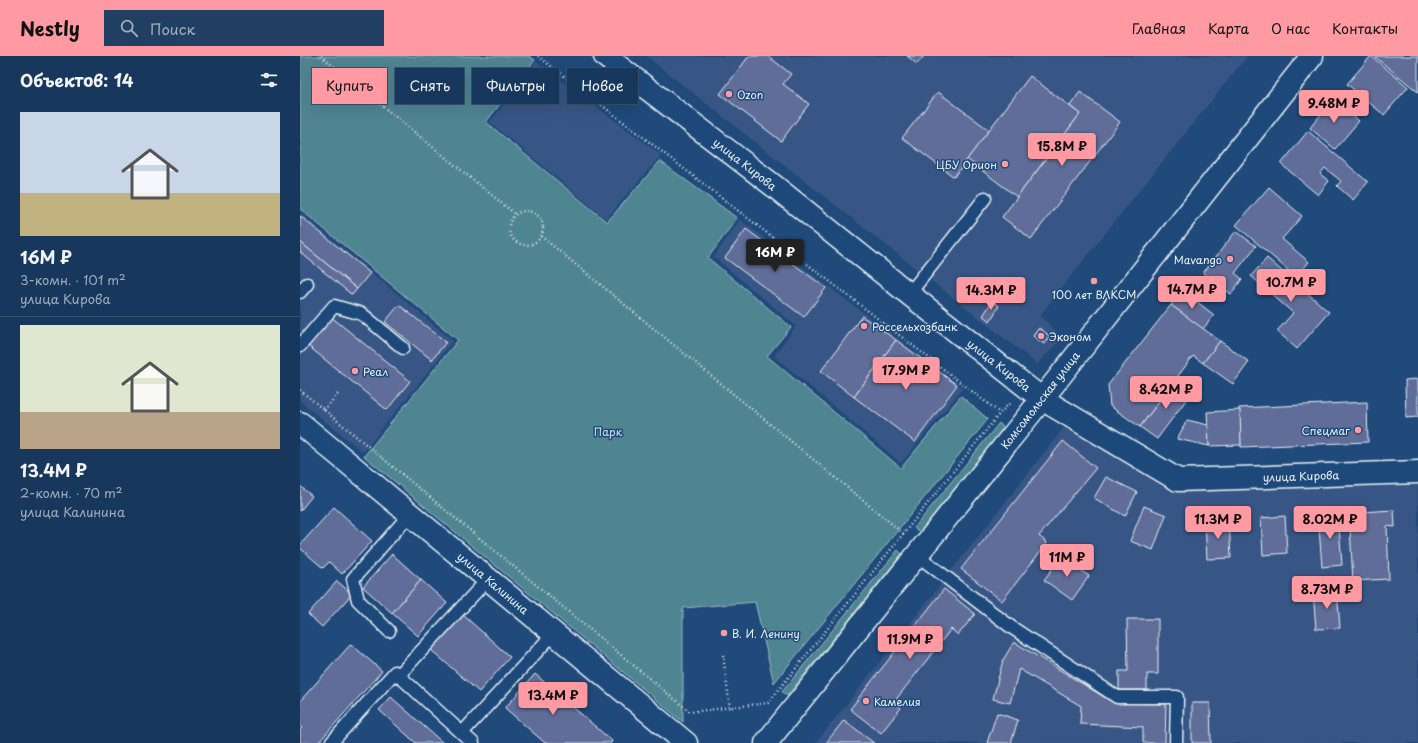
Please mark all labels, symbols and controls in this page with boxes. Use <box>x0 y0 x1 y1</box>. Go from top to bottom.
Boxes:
search box <box>104 10 384 46</box>
text: Nestly <box>20 14 80 42</box>
icon: search <box>118 17 140 39</box>
text: Поиск <box>150 17 195 40</box>
text: Главная <box>1132 18 1186 39</box>
text: Карта <box>1208 18 1249 39</box>
text: О нас <box>1271 18 1310 39</box>
text: Контакты <box>1332 18 1398 39</box>
text: Объектов: 14 <box>20 67 134 93</box>
chip: Купить <box>312 68 387 104</box>
chip: Снять <box>395 68 464 104</box>
chip: Фильтры <box>472 68 559 104</box>
chip: Новое <box>567 68 638 104</box>
icon: filters <box>258 69 280 91</box>
place label: Ozon <box>737 86 763 103</box>
marker: Ozon <box>724 89 734 99</box>
pin: 9.48M ₽ <box>1297 90 1371 124</box>
text: 9.48M ₽ <box>1308 93 1360 112</box>
pin: 15.8M ₽ <box>1025 133 1099 167</box>
street label: улица Кирова <box>710 134 781 194</box>
text: 15.8M ₽ <box>1037 136 1087 155</box>
icon: home <box>114 138 186 210</box>
place label: ЦБУ Орион <box>936 156 997 173</box>
marker: ЦБУ Орион <box>1000 159 1010 169</box>
pin: 16M ₽ <box>747 239 803 273</box>
text: 16M ₽ <box>755 242 795 261</box>
text: 16M ₽ <box>20 244 72 270</box>
place label: Mavango <box>1174 251 1222 268</box>
marker: Mavango <box>1225 254 1235 264</box>
pin: 10.7M ₽ <box>1254 269 1328 303</box>
text: 3-комн. · 101 m² <box>20 270 126 289</box>
text: 10.7M ₽ <box>1266 272 1316 291</box>
marker: 100 лет ВЛКСМ <box>1089 276 1099 286</box>
pin: 14.7M ₽ <box>1155 276 1229 310</box>
pin: 14.3M ₽ <box>954 277 1028 311</box>
text: 14.7M ₽ <box>1167 279 1217 298</box>
text: 14.3M ₽ <box>965 280 1017 299</box>
place label: 100 лет ВЛКСМ <box>1052 286 1136 303</box>
text: улица Кирова <box>20 289 111 308</box>
place label: Россельхозбанк <box>872 318 958 335</box>
marker: Россельхозбанк <box>859 321 869 331</box>
place label: Эконом <box>1049 328 1091 345</box>
marker: Эконом <box>1036 331 1046 341</box>
street label: улица Кирова <box>964 335 1035 395</box>
street label: Комсомольская улица <box>996 347 1084 452</box>
icon: home <box>114 351 186 423</box>
pin: 17.9M ₽ <box>869 357 943 391</box>
text: 17.9M ₽ <box>882 360 930 379</box>
place label: Реал <box>363 363 388 380</box>
marker: Реал <box>350 366 360 376</box>
pin: 8.42M ₽ <box>1129 376 1203 410</box>
text: 8.42M ₽ <box>1139 379 1193 398</box>
place label: Спецмаг <box>1302 422 1350 439</box>
park label: Парк <box>594 423 623 440</box>
marker: Спецмаг <box>1353 425 1363 435</box>
text: 13.4M ₽ <box>20 457 87 483</box>
street label: улица Кирова <box>1262 466 1340 486</box>
text: 2-комн. · 70 m² <box>20 483 123 502</box>
text: улица Калинина <box>20 502 125 521</box>
pin: 11.3M ₽ <box>1181 506 1255 540</box>
pin: 8.02M ₽ <box>1293 506 1367 540</box>
text: 11.3M ₽ <box>1194 509 1242 528</box>
text: 8.02M ₽ <box>1303 509 1357 528</box>
pin: 11M ₽ <box>1039 544 1095 578</box>
text: 11M ₽ <box>1049 547 1085 566</box>
street label: улица Калинина <box>453 548 533 618</box>
pin: 8.73M ₽ <box>1290 576 1364 610</box>
text: 8.73M ₽ <box>1301 579 1353 598</box>
place label: В. И. Ленину <box>732 625 800 642</box>
pin: 11.9M ₽ <box>873 626 947 660</box>
marker: В. И. Ленину <box>719 628 729 638</box>
text: 11.9M ₽ <box>887 629 933 648</box>
pin: 13.4M ₽ <box>516 682 590 716</box>
text: 13.4M ₽ <box>527 685 579 704</box>
place label: Камелия <box>874 693 921 710</box>
marker: Камелия <box>861 696 871 706</box>

